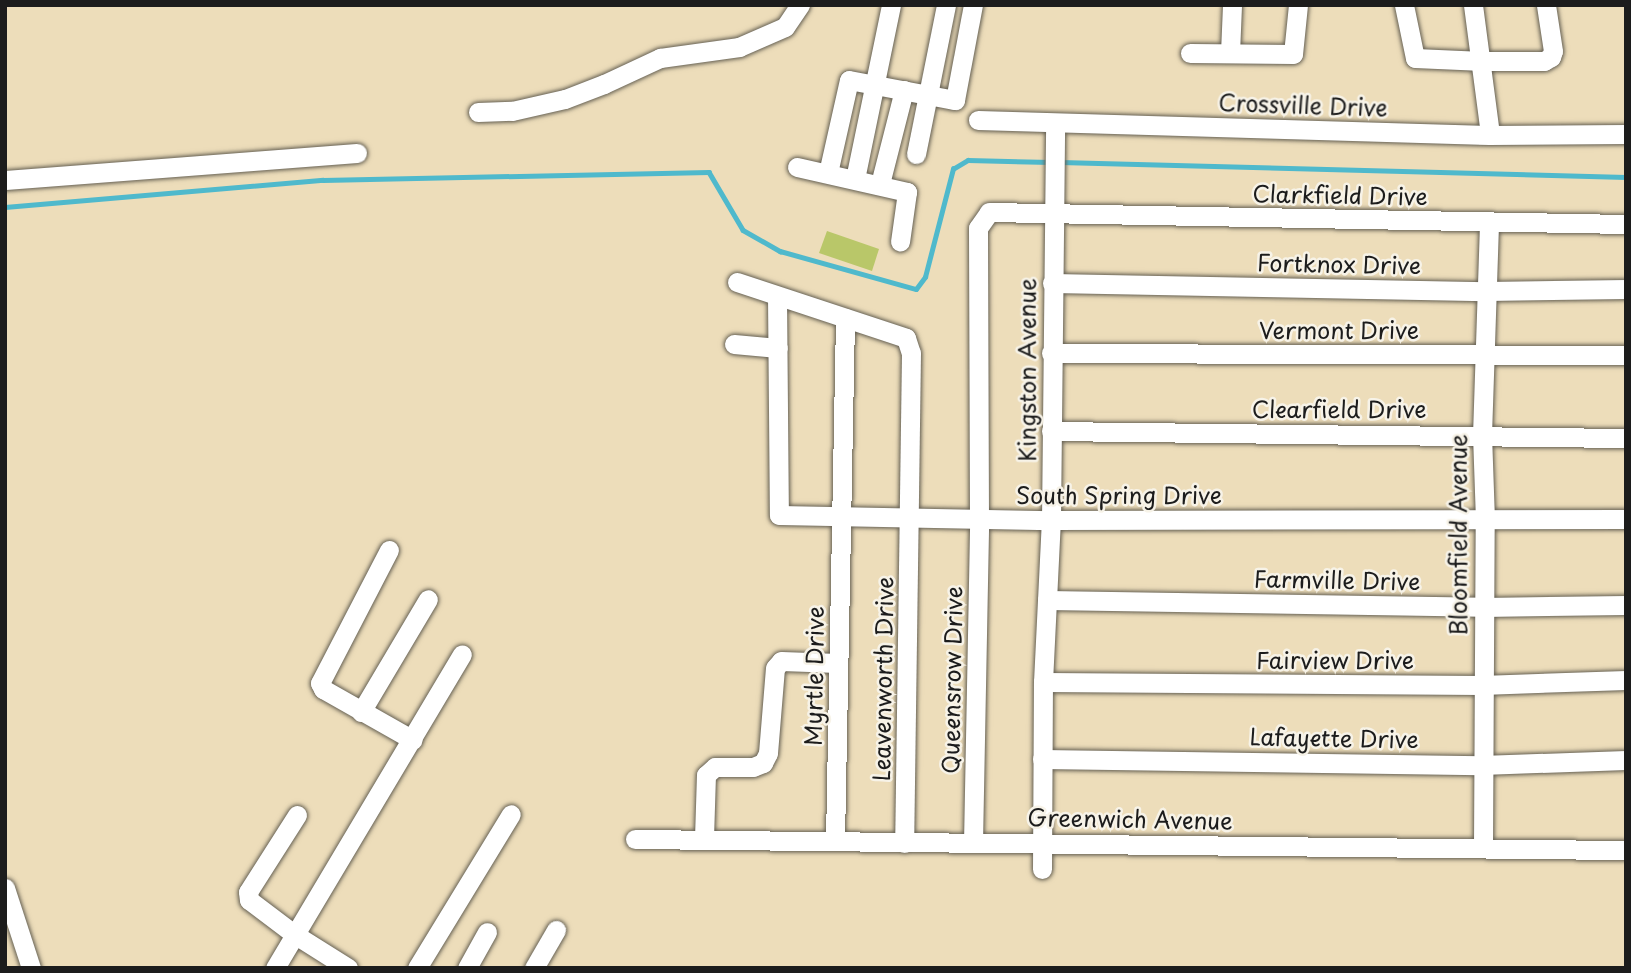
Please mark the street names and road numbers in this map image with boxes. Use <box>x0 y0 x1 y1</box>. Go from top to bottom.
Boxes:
street label: Crossville Drive <box>1217 88 1389 122</box>
street label: Clarkfield Drive <box>1252 180 1428 210</box>
street label: Fortknox Drive <box>1256 249 1422 279</box>
street label: Kingston Avenue <box>1013 280 1041 460</box>
street label: Vermont Drive <box>1259 316 1419 344</box>
street label: Clearfield Drive <box>1252 395 1426 423</box>
street label: Bloomfield Avenue <box>1444 434 1472 636</box>
street label: South Spring Drive <box>1015 481 1223 509</box>
street label: Farmville Drive <box>1253 565 1421 595</box>
street label: Leavenworth Drive <box>867 576 899 782</box>
street label: Queensrow Drive <box>937 586 967 774</box>
street label: Myrtle Drive <box>799 606 829 746</box>
street label: Fairview Drive <box>1255 646 1415 674</box>
street label: Lafayette Drive <box>1249 723 1419 753</box>
street label: Greenwich Avenue <box>1027 803 1233 835</box>

